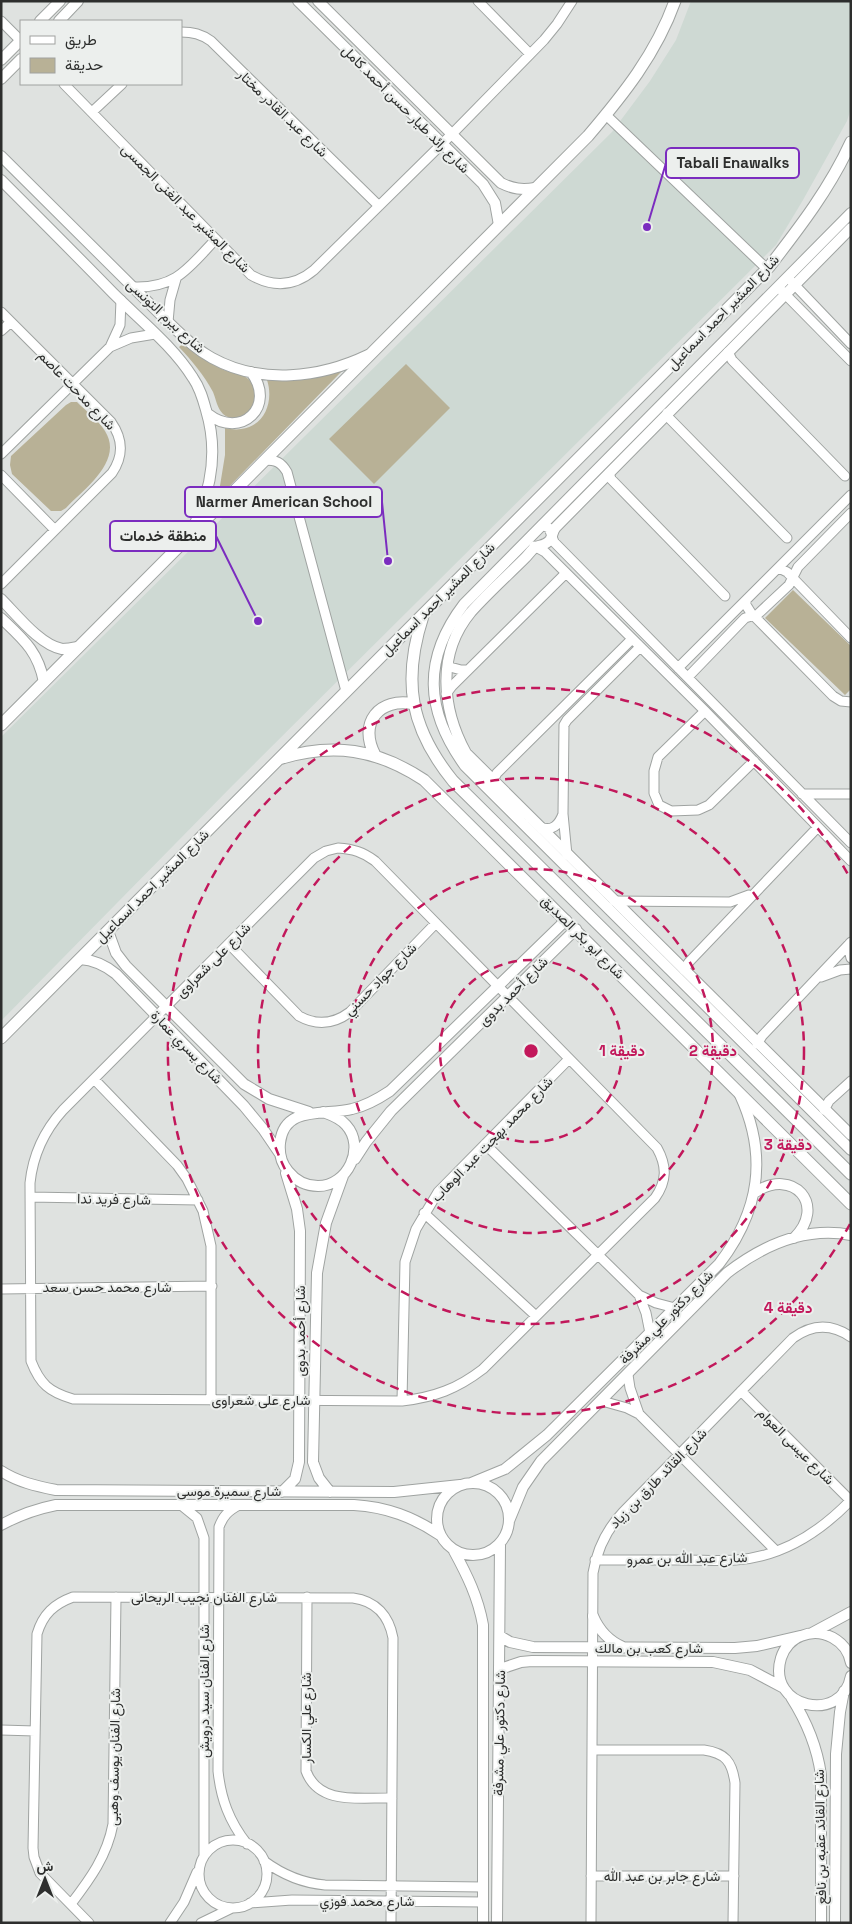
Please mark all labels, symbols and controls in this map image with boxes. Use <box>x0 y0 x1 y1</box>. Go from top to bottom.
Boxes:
legend <box>20 20 182 85</box>
text: طريق <box>65 30 97 50</box>
street label: شارع رائد طيار حسن أحمد كامل <box>337 41 474 178</box>
text: حديقة <box>65 55 103 74</box>
street label: شارع عبد القادر مختار <box>232 65 332 162</box>
street label: شارع المشير عبد الغنى الجمسى <box>116 140 254 278</box>
callout: Tabali Enawalks <box>666 148 799 178</box>
text: Tabali Enawalks <box>677 153 790 172</box>
street label: شارع المشير احمد اسماعيل <box>663 251 784 375</box>
street label: شارع بيرم التونسى <box>122 275 209 359</box>
street label: شارع مدحت عاصم <box>33 346 120 435</box>
callout: Narmer American School <box>185 487 382 517</box>
text: Narmer American School <box>196 492 372 511</box>
callout: منطقة خدمات <box>110 521 216 551</box>
text: منطقة خدمات <box>120 526 206 545</box>
street label: شارع المشير احمد اسماعيل <box>377 538 500 661</box>
street label: شارع المشير احمد اسماعيل <box>91 825 214 948</box>
street label: شارع ابو بكر الصديق <box>536 891 629 984</box>
street label: شارع على شعراوى <box>172 919 256 1003</box>
street label: شارع جواد حسني <box>340 939 422 1021</box>
street label: شارع أحمد بدوى <box>474 952 553 1031</box>
street label: شارع يسري عمارة <box>145 1006 227 1090</box>
text: 1 دقيقة <box>599 1041 645 1060</box>
text: 2 دقيقة <box>689 1041 737 1060</box>
centre of rings <box>522 1042 540 1060</box>
street label: شارع محمد بهجت عبد الوهاب <box>427 1073 558 1207</box>
text: 3 دقيقة <box>764 1135 812 1154</box>
street label: شارع فريد ندا <box>77 1189 151 1211</box>
street label: شارع دكتور علي مشرفة <box>615 1266 719 1370</box>
street label: شارع محمد حسن سعد <box>42 1278 172 1298</box>
street label: شارع أحمد بدوى <box>291 1285 311 1377</box>
text: 4 دقيقة <box>764 1298 812 1317</box>
street label: شارع على شعراوى <box>211 1391 311 1411</box>
street label: شارع عيسى العوام <box>752 1404 838 1490</box>
street label: شارع القائد طارق بن زياد <box>605 1424 712 1533</box>
street label: شارع سميرة موسى <box>177 1482 281 1502</box>
street label: شارع عبد الله بن عمرو <box>626 1548 748 1570</box>
street label: شارع الفنان نجيب الريحانى <box>131 1588 277 1608</box>
street label: شارع الفنان سيد درويش <box>195 1624 215 1758</box>
street label: شارع كعب بن مالك <box>595 1639 703 1659</box>
street label: شارع دكتور علي مشرفة <box>489 1670 512 1796</box>
street label: شارع علي الكسار <box>297 1673 318 1764</box>
street label: شارع الفنان يوسف وهبى <box>104 1688 126 1826</box>
street label: شارع القائد عقبه بن نافع <box>810 1769 832 1905</box>
north arrow <box>20 1854 70 1904</box>
text: ش <box>37 1857 54 1875</box>
street label: شارع جابر بن عبد الله <box>604 1867 720 1887</box>
street label: شارع محمد فوزي <box>319 1892 415 1913</box>

